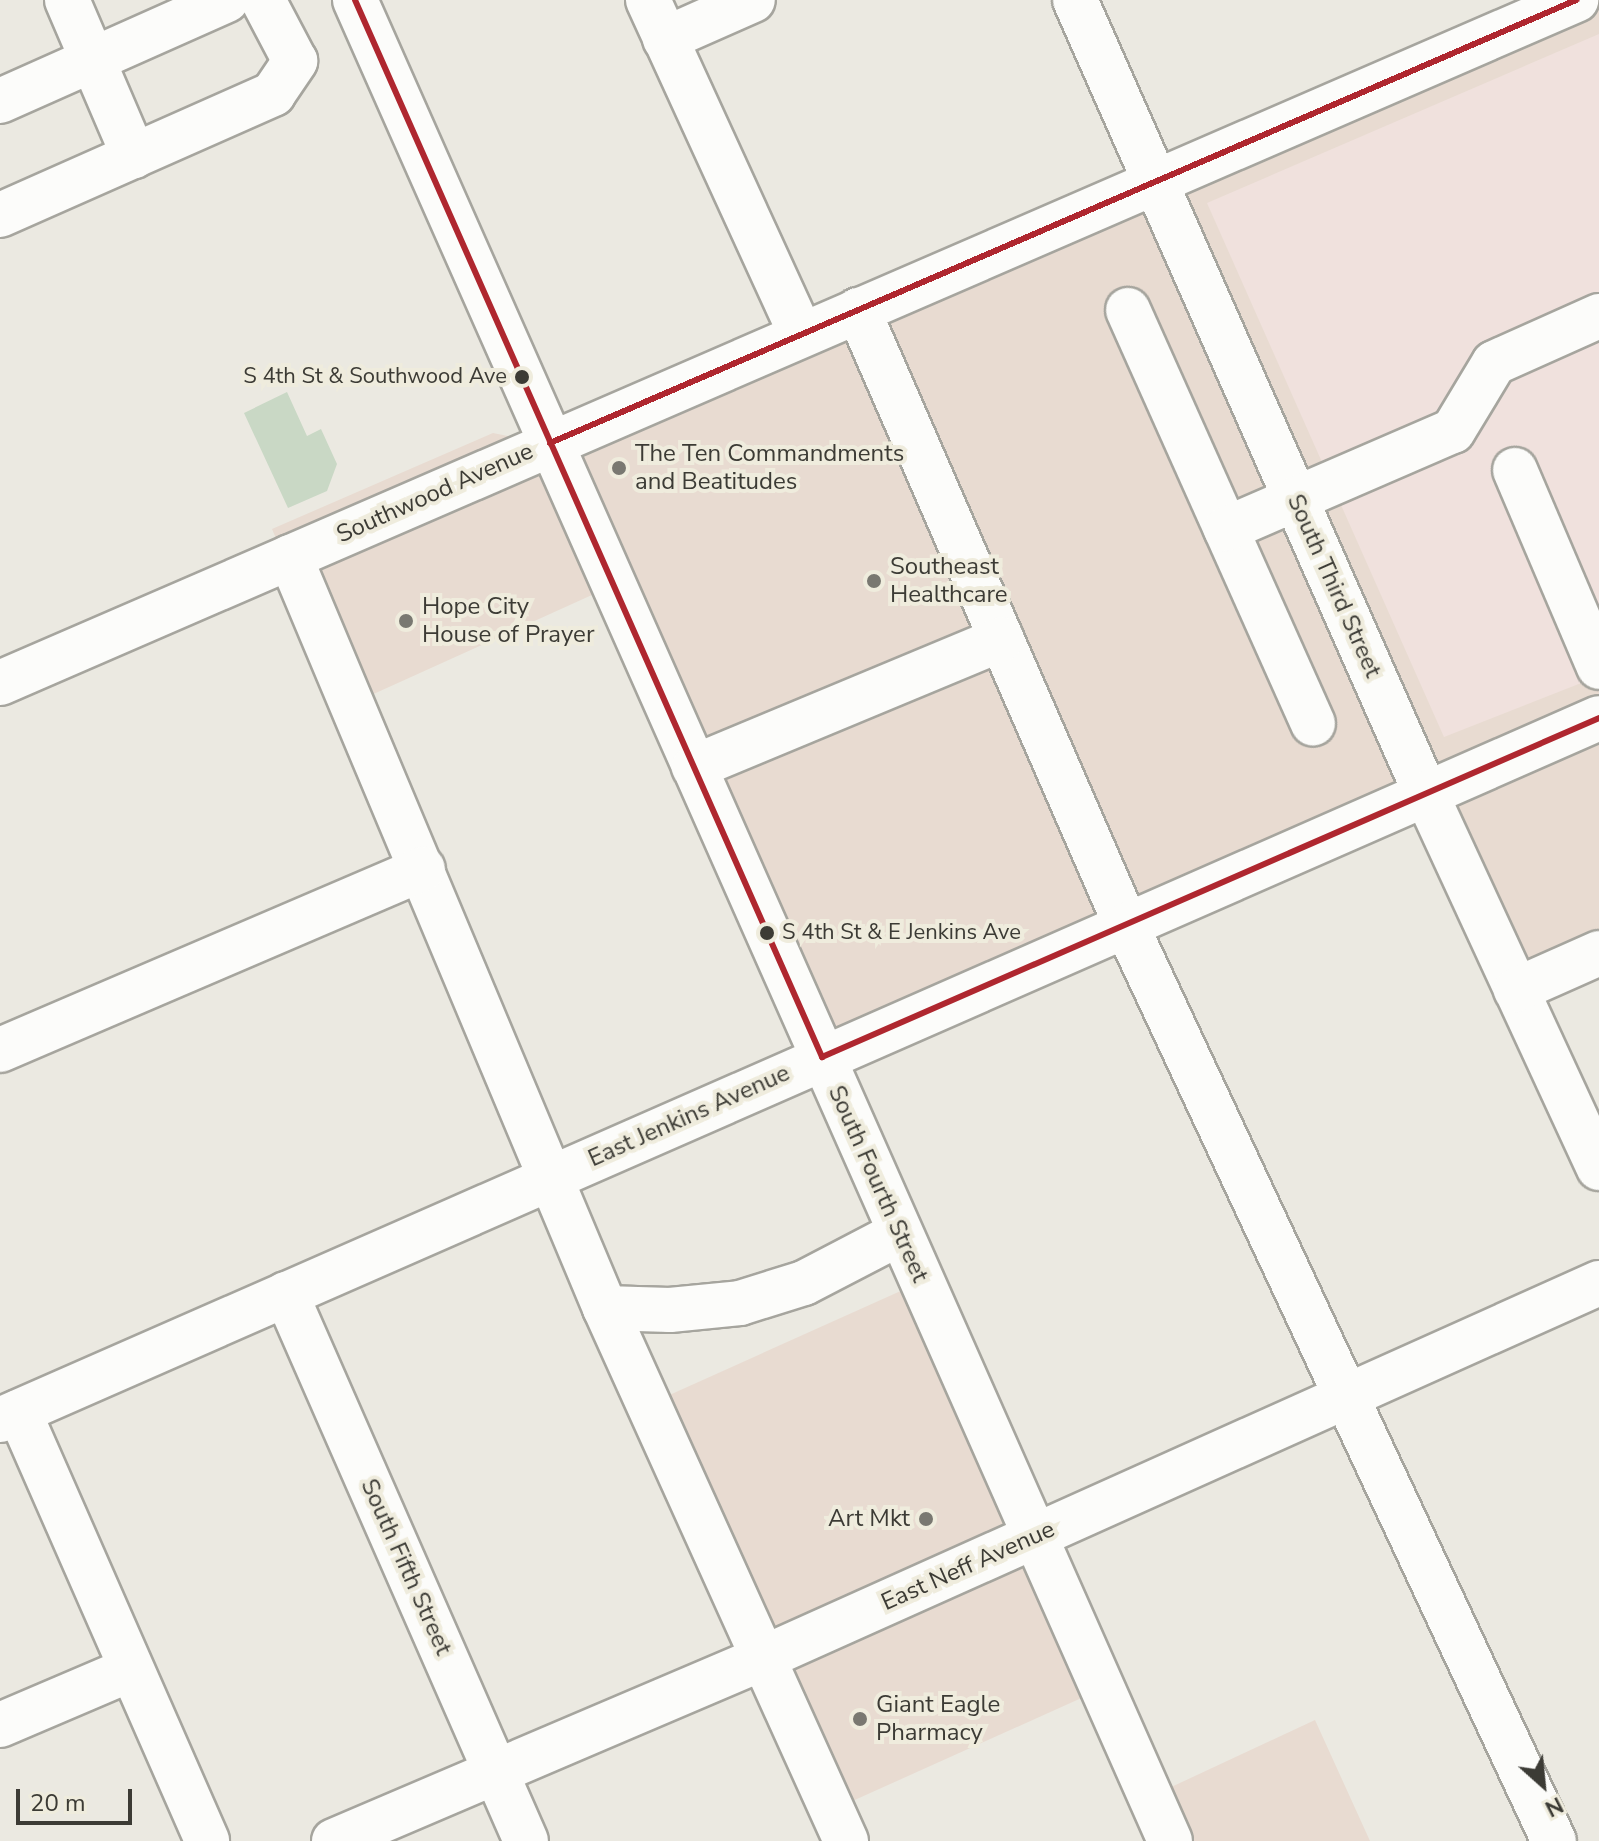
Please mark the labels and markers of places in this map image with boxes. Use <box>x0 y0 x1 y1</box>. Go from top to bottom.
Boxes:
place label: S 4th St & Southwood Ave <box>243 364 507 390</box>
marker: S 4th St & Southwood Ave <box>514 369 530 385</box>
place label: The Ten Commandments and Beatitudes <box>635 440 904 496</box>
marker: The Ten Commandments and Beatitudes <box>610 459 628 477</box>
place label: Southeast Healthcare <box>890 553 1008 609</box>
marker: Southeast Healthcare <box>865 572 883 590</box>
place label: Hope City House of Prayer <box>422 593 594 649</box>
marker: Hope City House of Prayer <box>397 612 415 630</box>
place label: S 4th St & E Jenkins Ave <box>782 920 1021 946</box>
marker: S 4th St & E Jenkins Ave <box>759 925 775 941</box>
place label: Art Mkt <box>828 1505 910 1533</box>
marker: Art Mkt <box>917 1510 935 1528</box>
place label: Giant Eagle Pharmacy <box>876 1691 1000 1747</box>
marker: Giant Eagle Pharmacy <box>851 1710 869 1728</box>

